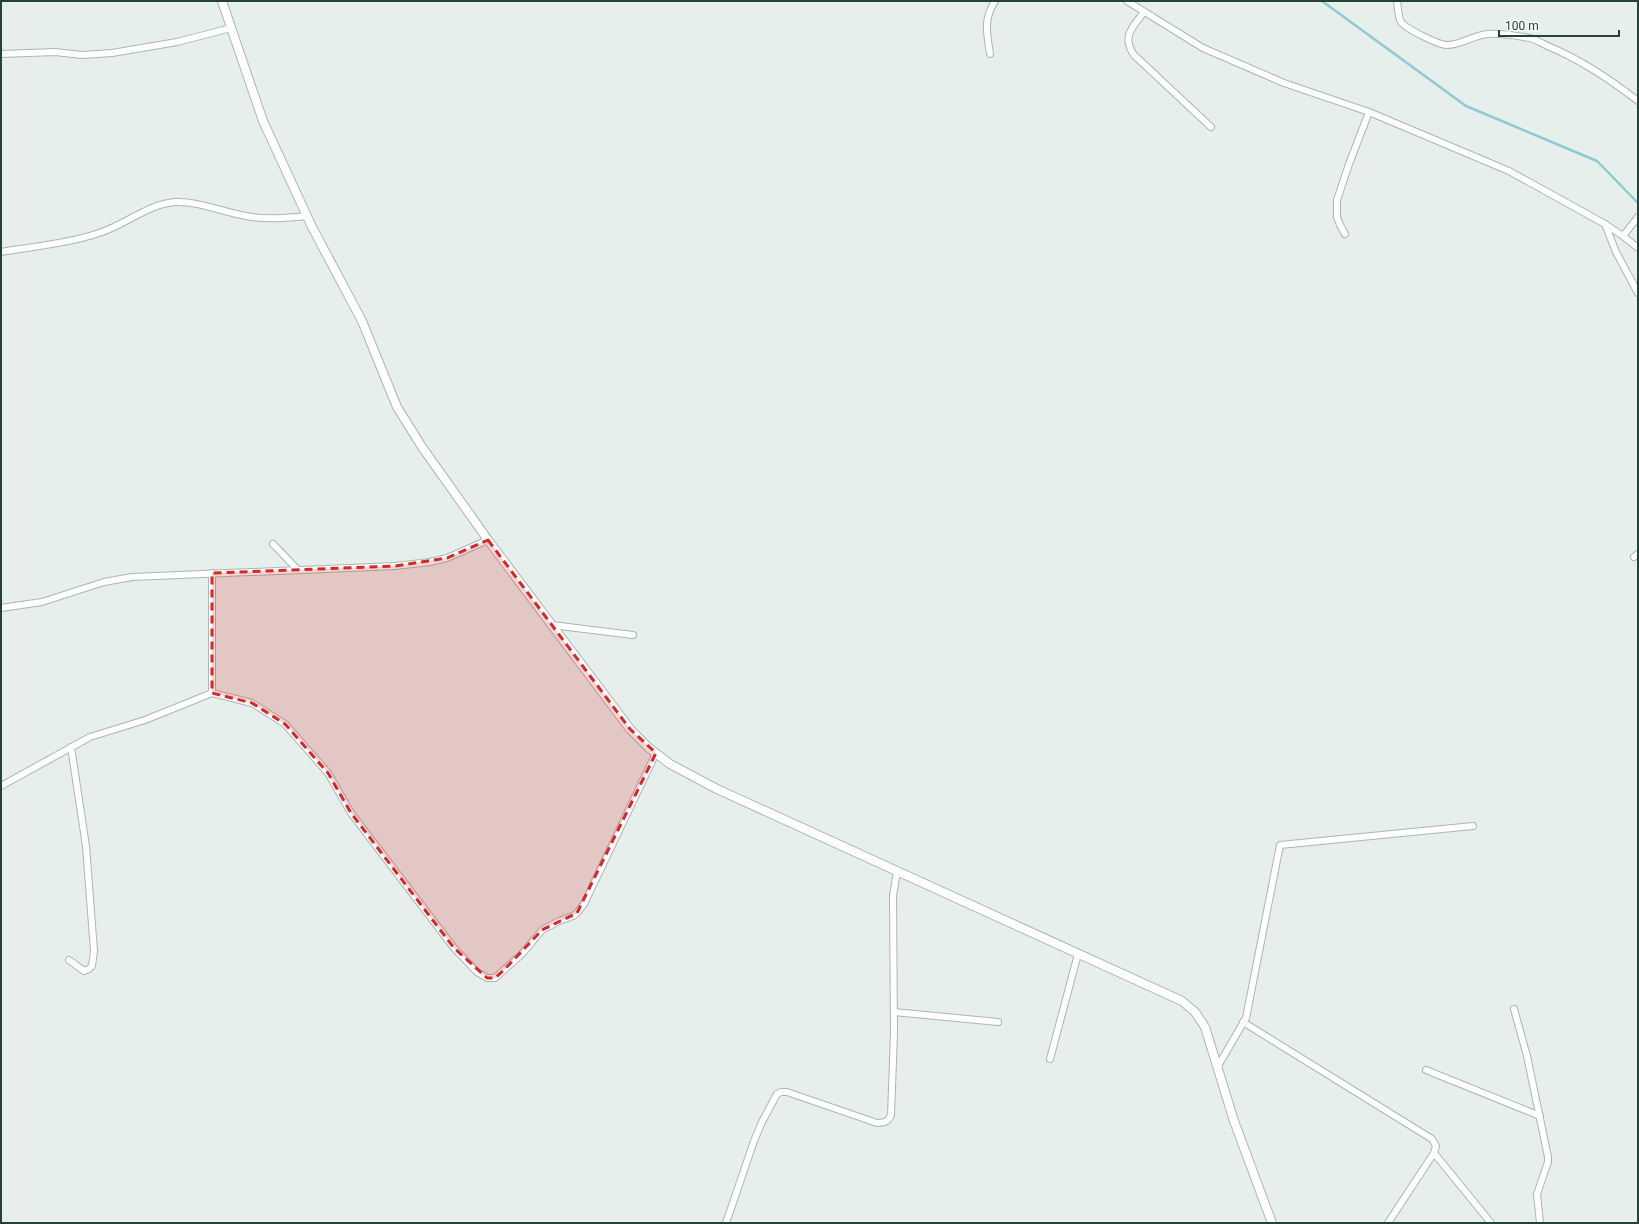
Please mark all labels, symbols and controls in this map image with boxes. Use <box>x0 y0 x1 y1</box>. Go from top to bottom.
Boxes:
scale bar <box>1499 12 1619 38</box>
text: 100 m <box>1505 19 1539 33</box>

